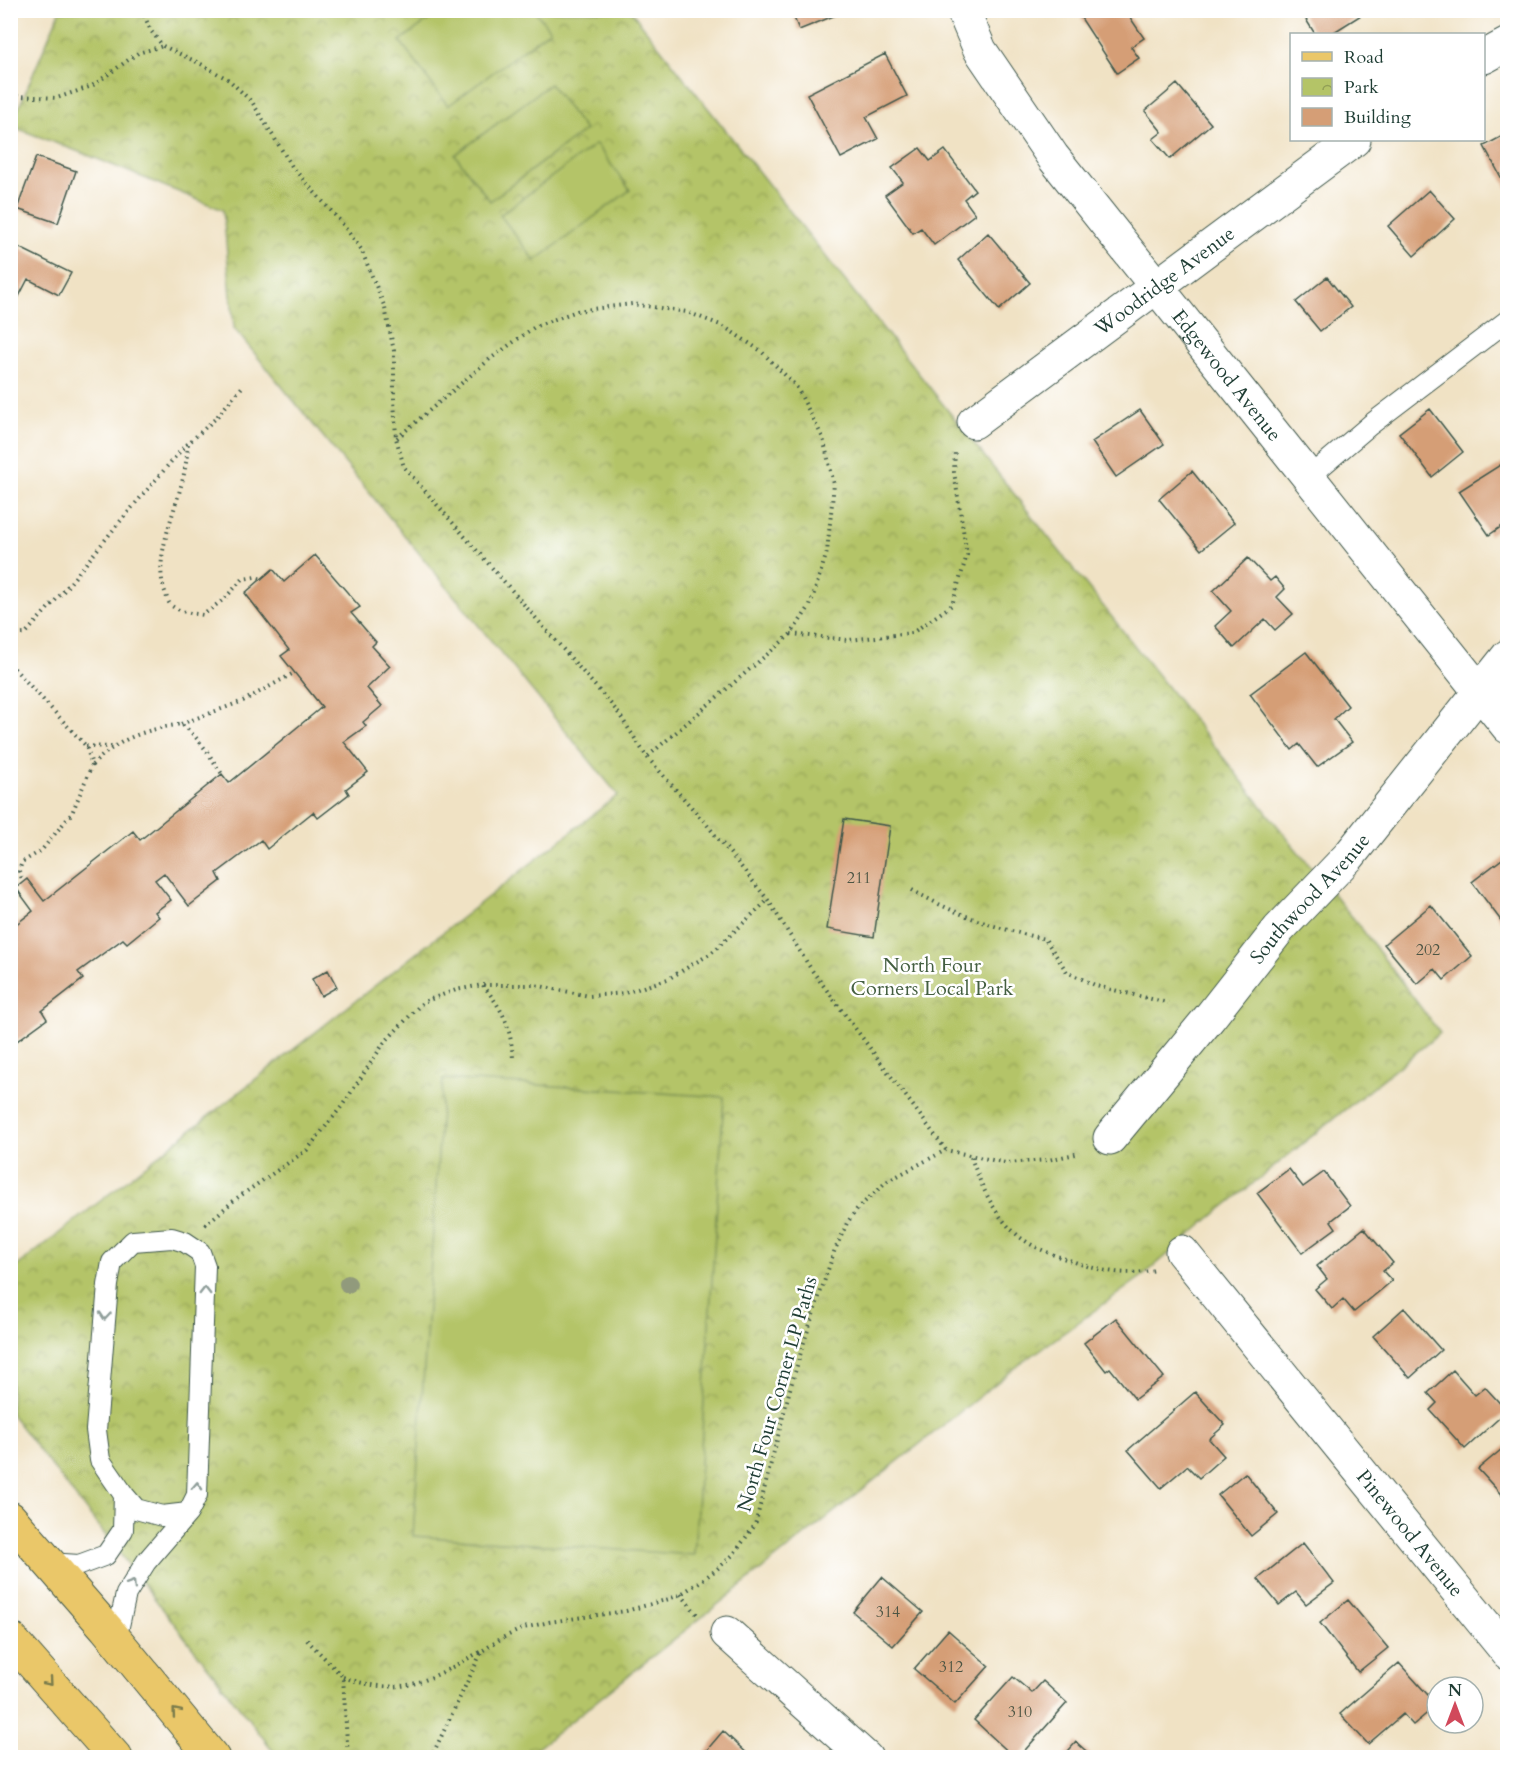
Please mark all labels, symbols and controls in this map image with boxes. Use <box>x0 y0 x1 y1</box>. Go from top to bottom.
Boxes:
legend <box>1290 33 1485 141</box>
text: Road <box>1344 45 1384 70</box>
text: Park <box>1344 75 1379 100</box>
text: Building <box>1344 105 1412 130</box>
street label: Woodridge Avenue <box>1088 220 1240 342</box>
street label: Edgewood Avenue <box>1166 303 1288 447</box>
street label: Southwood Avenue <box>1243 827 1376 969</box>
house number: 211 <box>847 867 871 889</box>
house number: 202 <box>1416 939 1440 961</box>
park label: North Four Corners Local Park <box>851 952 1014 1002</box>
street label: North Four Corner LP Paths <box>730 1273 824 1515</box>
one-way arrow <box>199 1286 211 1295</box>
one-way arrow <box>99 1311 112 1320</box>
street label: Pinewood Avenue <box>1351 1464 1470 1602</box>
one-way arrow <box>191 1481 204 1490</box>
one-way arrow <box>125 1580 137 1590</box>
house number: 314 <box>876 1601 900 1623</box>
house number: 312 <box>939 1656 963 1678</box>
one-way arrow <box>42 1675 53 1685</box>
north arrow <box>1425 1675 1485 1735</box>
text: N <box>1448 1680 1462 1702</box>
house number: 310 <box>1008 1701 1032 1723</box>
one-way arrow <box>172 1708 183 1719</box>

